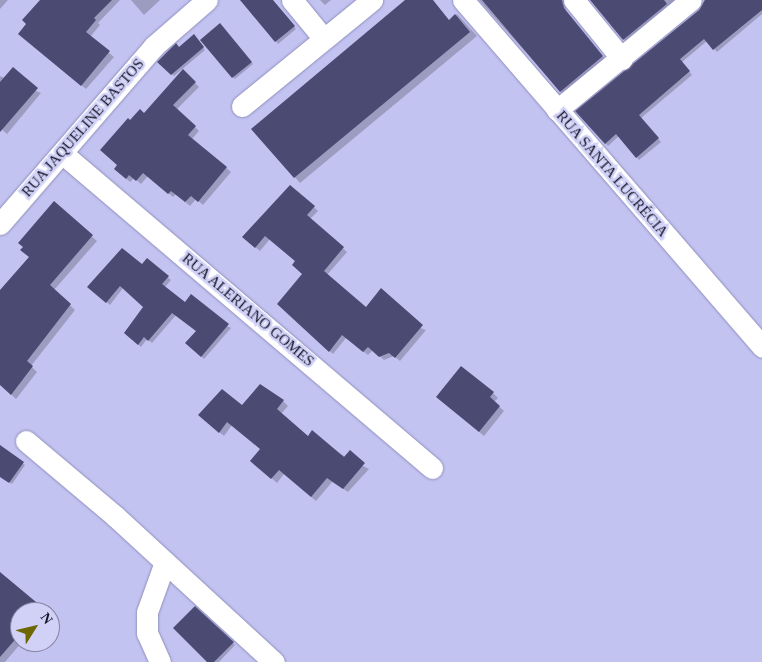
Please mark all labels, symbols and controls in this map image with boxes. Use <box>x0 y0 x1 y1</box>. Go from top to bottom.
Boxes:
street label: RUA JAQUELINE BASTOS <box>18 55 148 201</box>
street label: RUA SANTA LUCRÉCIA <box>552 107 672 241</box>
street label: RUA ALERIANO GOMES <box>178 249 318 371</box>
north arrow <box>10 602 60 652</box>
text: N <box>38 610 56 627</box>

